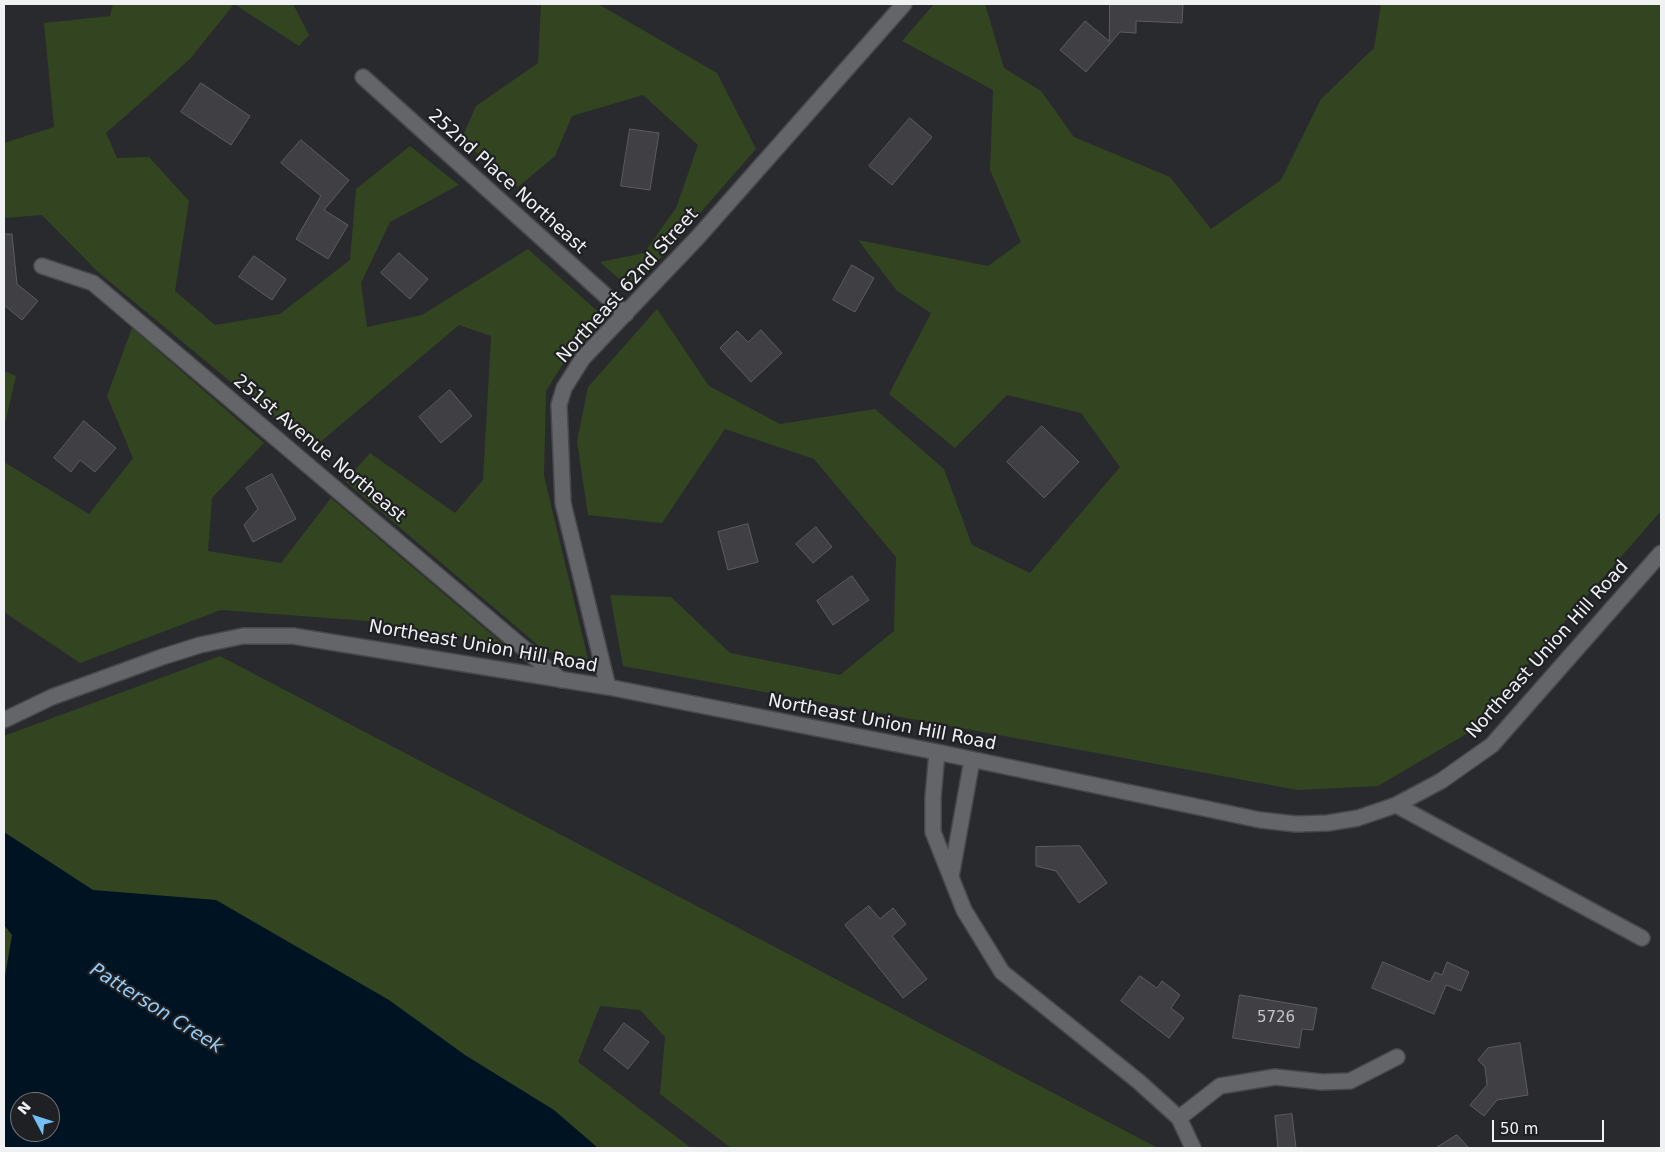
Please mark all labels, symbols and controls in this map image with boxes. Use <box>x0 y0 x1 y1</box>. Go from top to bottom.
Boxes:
street label: 252nd Place Northeast <box>423 105 591 259</box>
street label: Northeast 62nd Street <box>553 204 703 368</box>
street label: 251st Avenue Northeast <box>229 371 409 527</box>
street label: Northeast Union Hill Road <box>1462 557 1634 743</box>
street label: Northeast Union Hill Road <box>367 616 599 678</box>
street label: Northeast Union Hill Road <box>766 690 998 756</box>
water label: Patterson Creek <box>85 959 227 1059</box>
house number: 5726 <box>1257 1009 1295 1027</box>
north arrow <box>10 1092 60 1142</box>
text: N <box>14 1098 34 1118</box>
scale bar <box>1495 1110 1608 1142</box>
text: 50 m <box>1500 1120 1538 1138</box>

